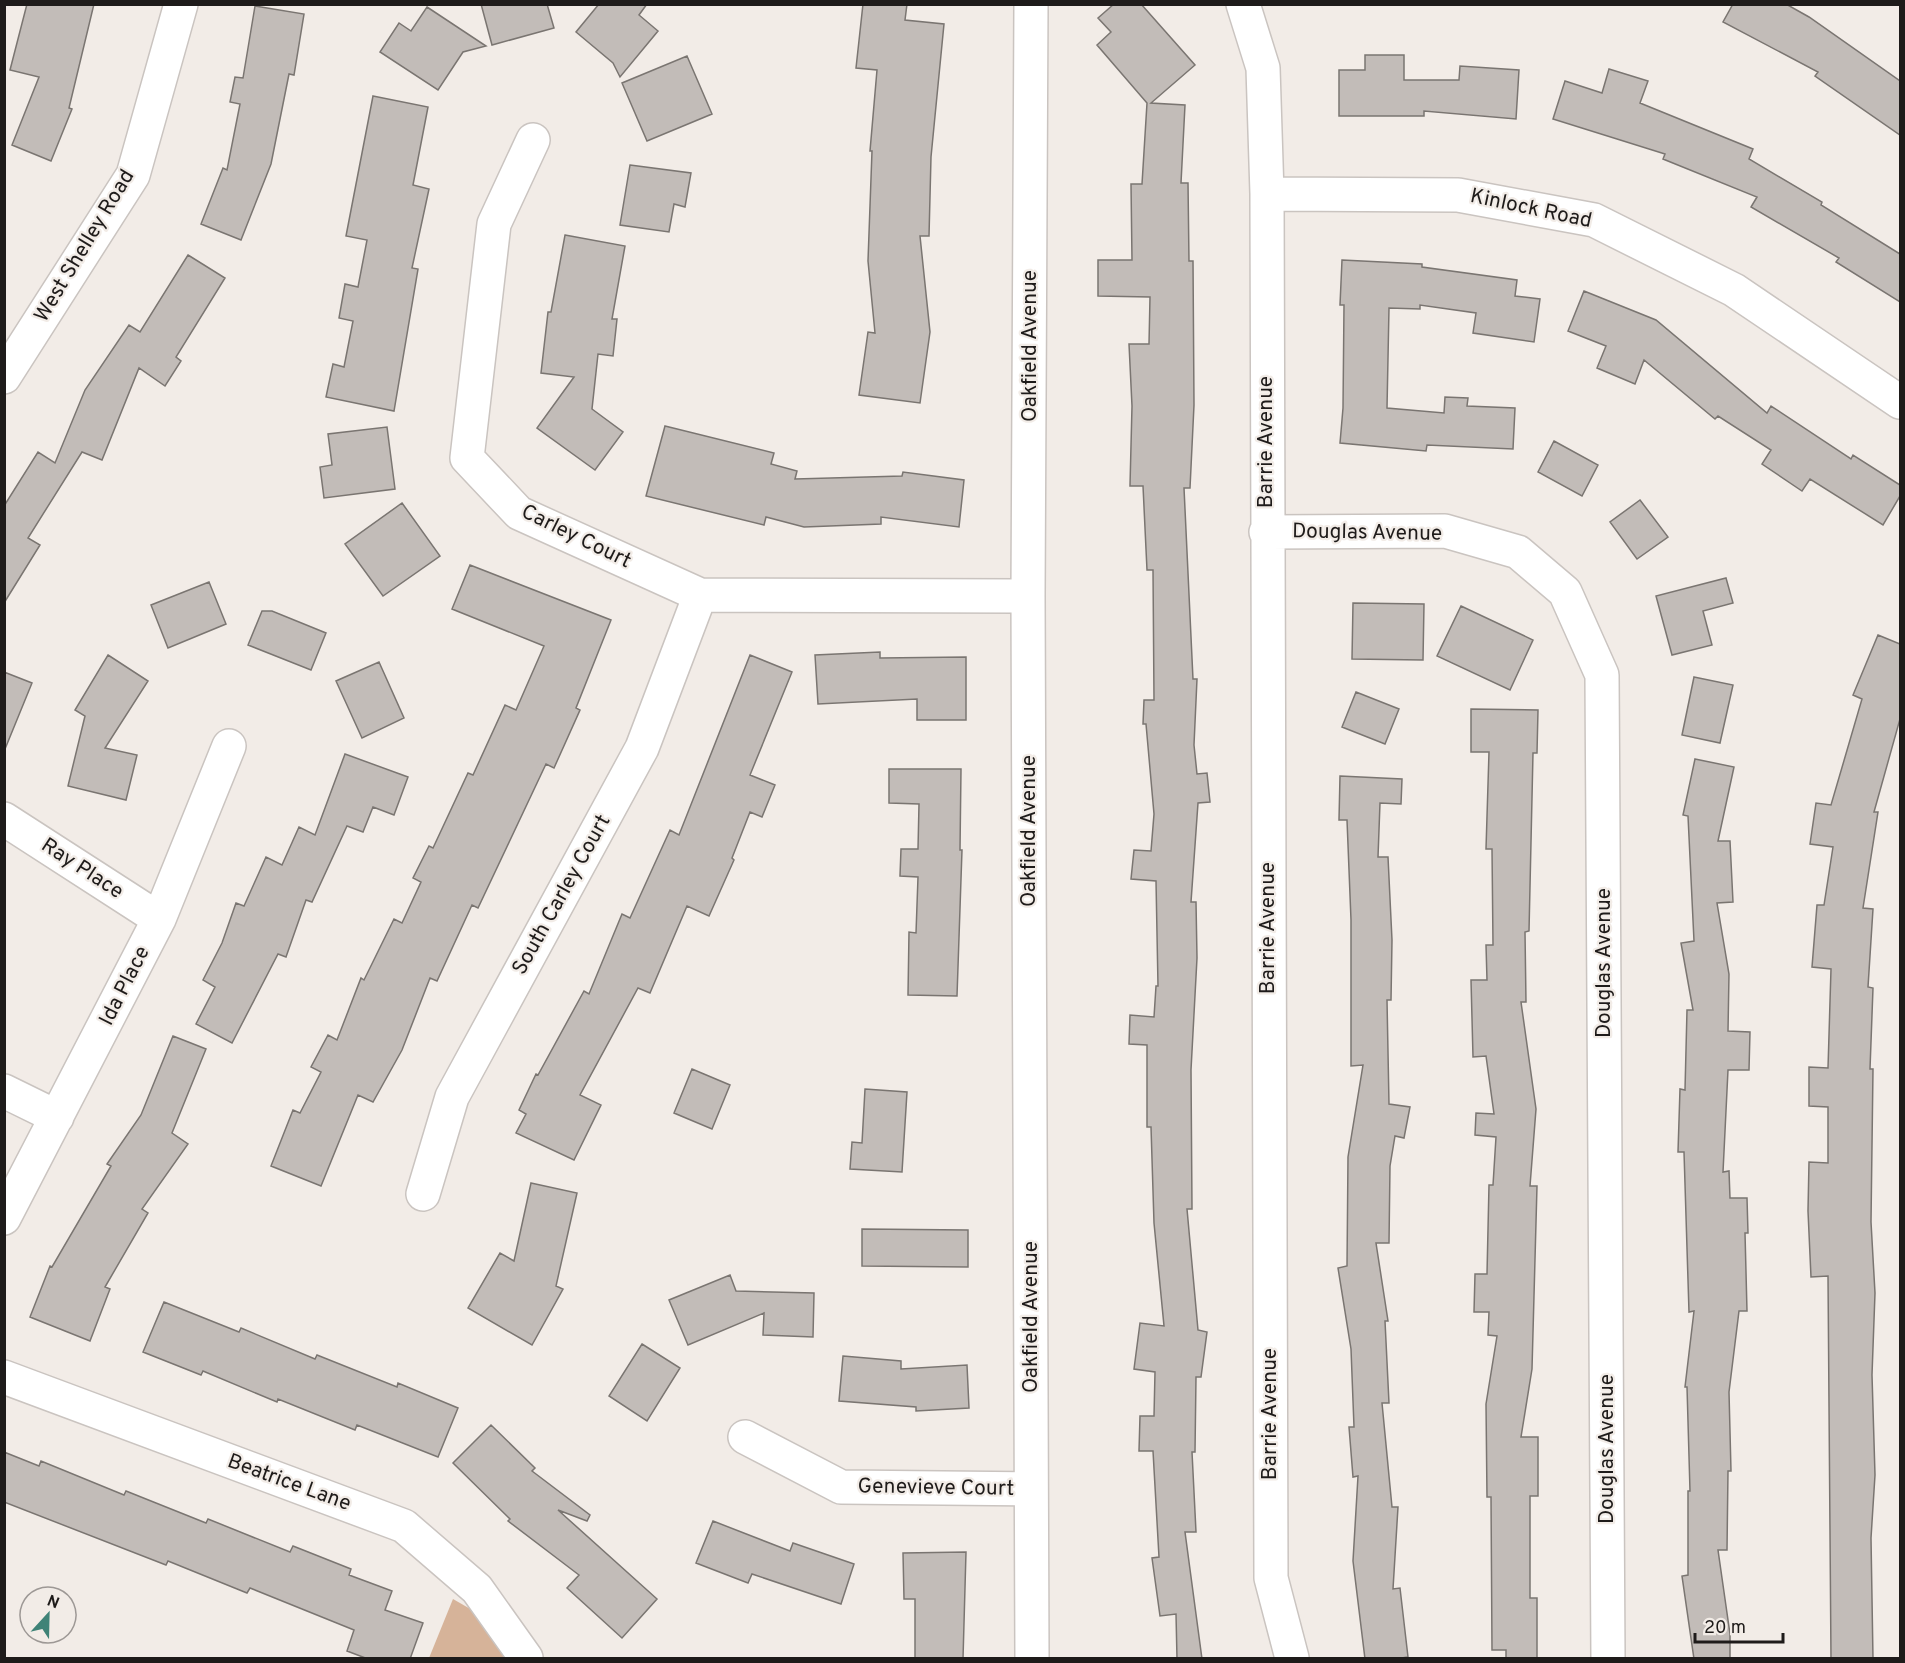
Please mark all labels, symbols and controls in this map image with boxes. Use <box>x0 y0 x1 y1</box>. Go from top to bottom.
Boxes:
street label: West Shelley Road <box>29 165 141 327</box>
street label: Kinlock Road <box>1468 183 1594 235</box>
street label: Oakfield Avenue <box>1017 270 1044 422</box>
street label: Barrie Avenue <box>1253 376 1280 508</box>
street label: Carley Court <box>517 499 635 575</box>
street label: Douglas Avenue <box>1292 518 1442 548</box>
street label: Oakfield Avenue <box>1016 755 1043 907</box>
street label: South Carley Court <box>507 810 617 980</box>
street label: Ray Place <box>36 832 128 906</box>
street label: Barrie Avenue <box>1255 862 1282 994</box>
street label: Douglas Avenue <box>1591 888 1618 1038</box>
street label: Ida Place <box>93 942 157 1030</box>
street label: Oakfield Avenue <box>1018 1241 1045 1393</box>
street label: Barrie Avenue <box>1257 1348 1284 1480</box>
street label: Douglas Avenue <box>1594 1374 1621 1524</box>
street label: Beatrice Lane <box>223 1448 355 1518</box>
street label: Genevieve Court <box>857 1473 1015 1503</box>
north arrow <box>18 1585 78 1645</box>
text: N <box>44 1592 62 1614</box>
scale bar <box>1695 1606 1784 1644</box>
text: 20 m <box>1704 1617 1746 1640</box>

